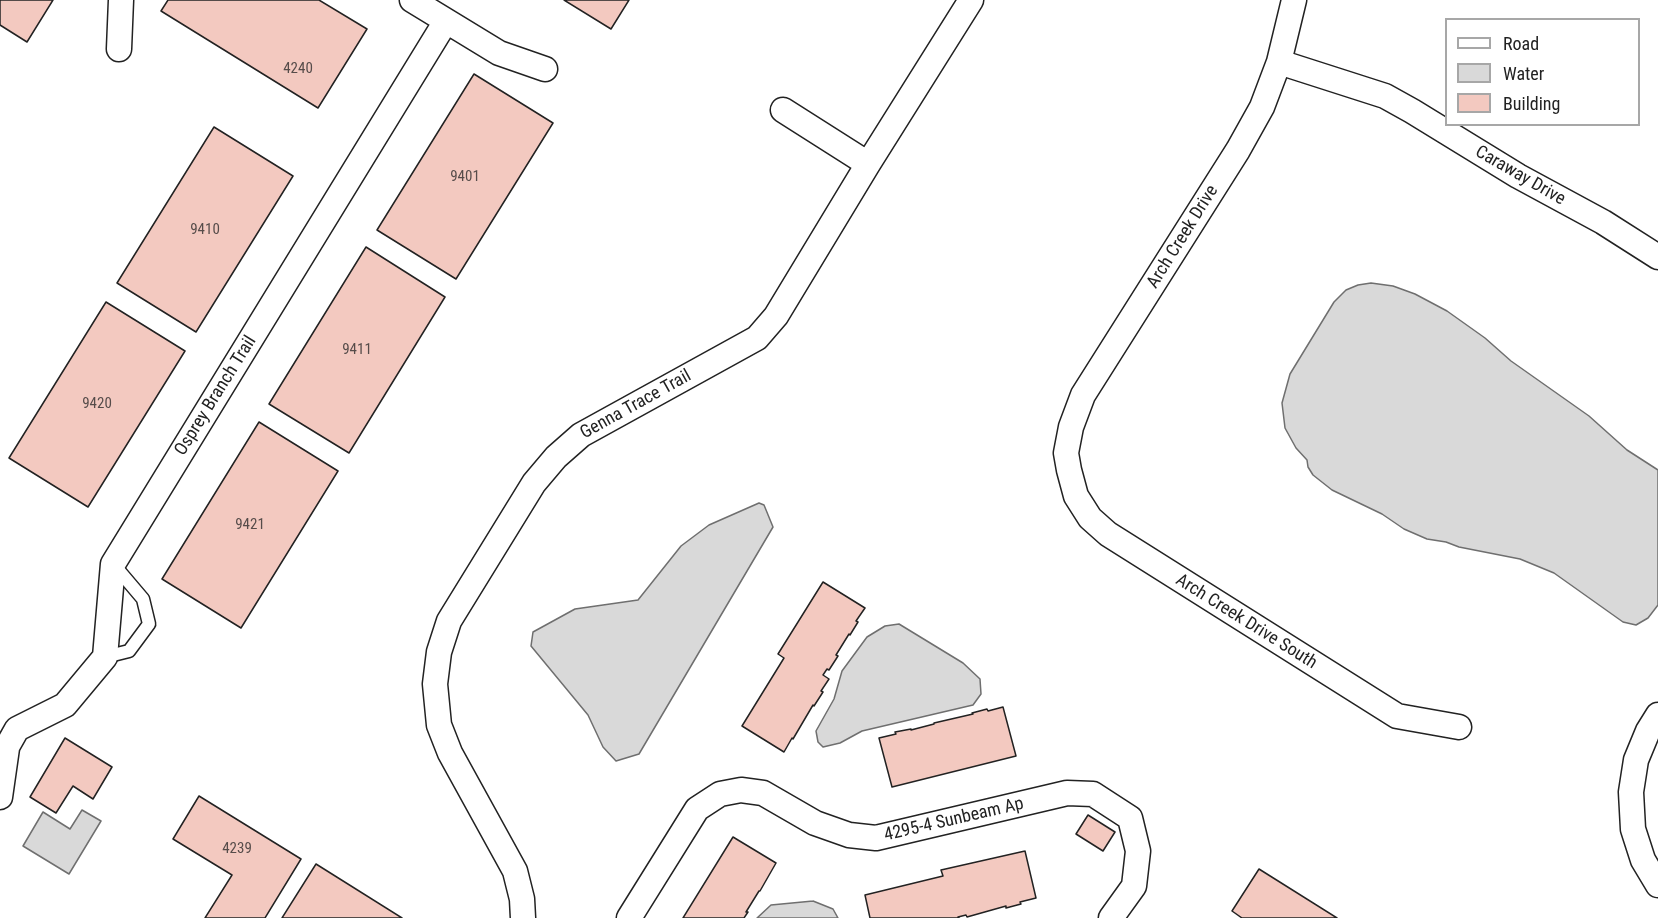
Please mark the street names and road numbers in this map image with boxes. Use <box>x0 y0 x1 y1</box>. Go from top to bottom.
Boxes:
street label: Caraway Drive <box>1471 142 1569 210</box>
street label: Arch Creek Drive <box>1143 182 1223 292</box>
street label: Osprey Branch Trail <box>170 332 262 460</box>
street label: Genna Trace Trail <box>577 366 695 444</box>
street label: Arch Creek Drive South <box>1171 570 1321 674</box>
street label: 4295-4 Sunbeam Ap <box>882 793 1026 847</box>

